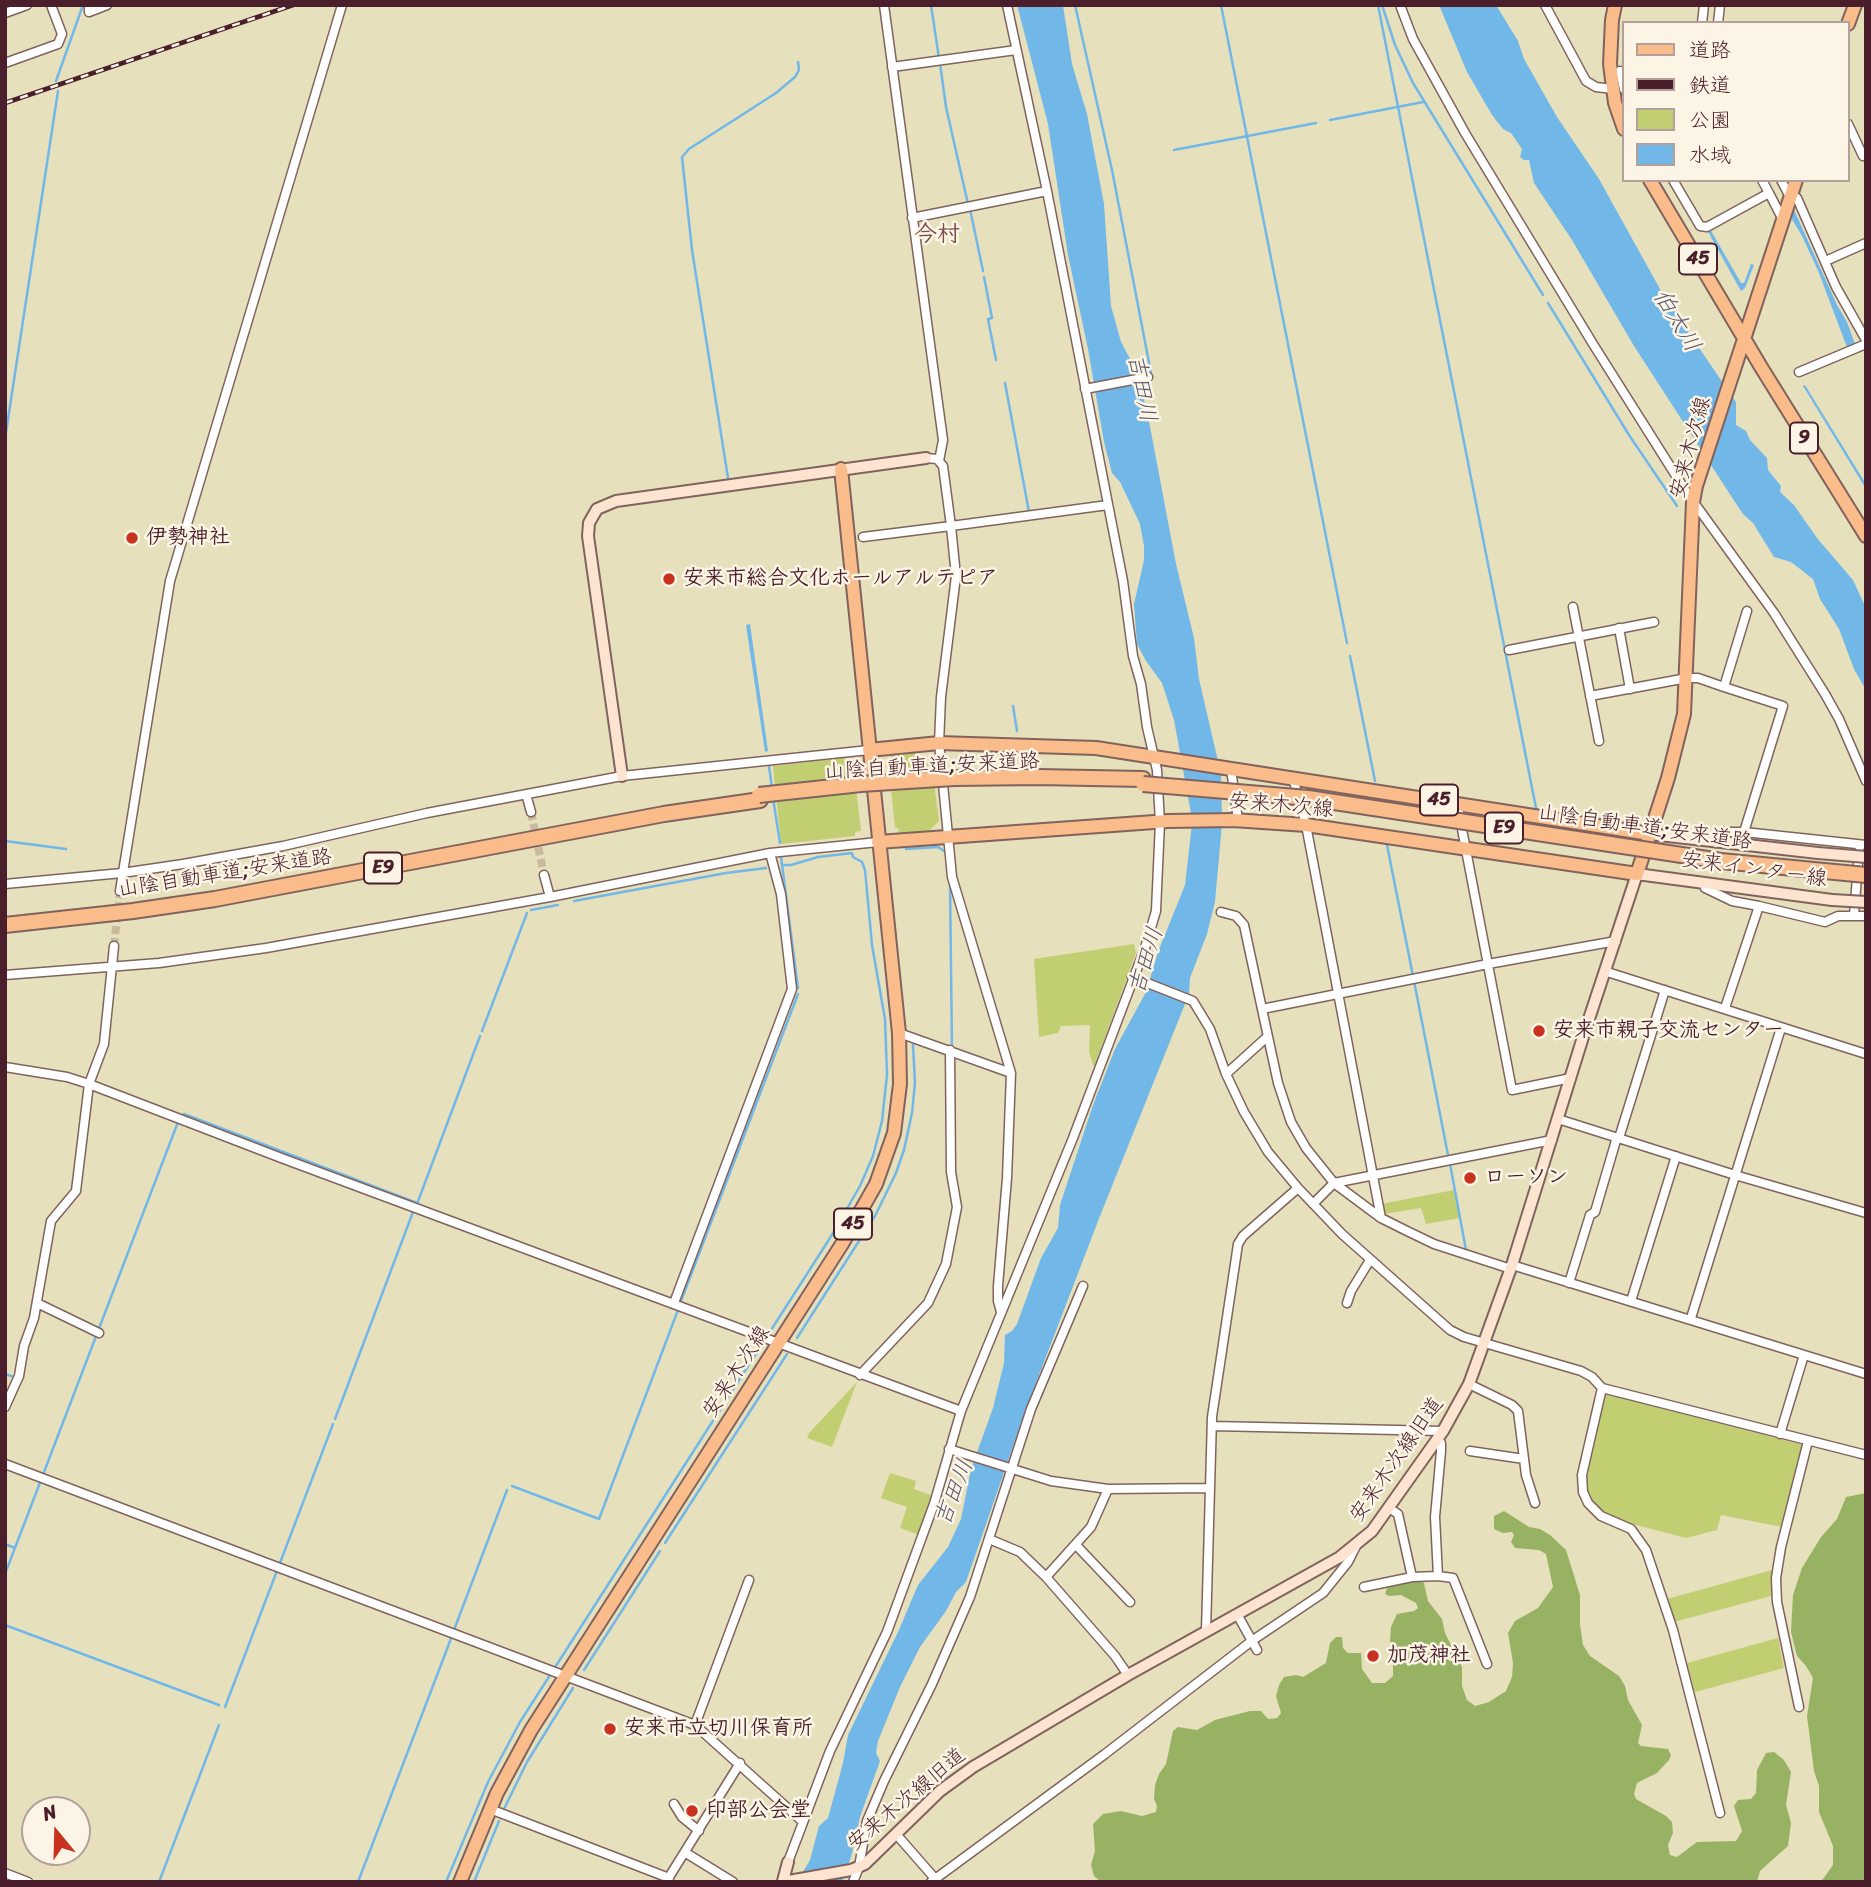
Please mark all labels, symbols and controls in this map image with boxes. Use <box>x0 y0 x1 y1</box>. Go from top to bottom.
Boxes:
legend <box>1622 21 1850 182</box>
text: 道路 <box>1689 31 1731 69</box>
text: 鉄道 <box>1689 66 1731 104</box>
text: 公園 <box>1689 101 1731 139</box>
text: 水域 <box>1689 136 1731 174</box>
district label: 今村 <box>914 221 960 249</box>
road number: 45 <box>1679 244 1717 274</box>
water label: 伯太川 <box>1646 284 1706 358</box>
water label: 吉田川 <box>1121 352 1161 424</box>
street label: 安来木次線 <box>1665 394 1717 502</box>
road number: 9 <box>1790 422 1818 453</box>
place label: 伊勢神社 <box>146 525 230 551</box>
marker: 伊勢神社 <box>124 530 140 546</box>
place label: 安来市総合文化ホールアルテピア <box>683 566 998 592</box>
marker: 安来市総合文化ホールアルテピア <box>661 571 677 587</box>
street label: 山陰自動車道;安来道路 <box>823 749 1041 785</box>
road number: 45 <box>1420 785 1458 816</box>
street label: 安来木次線 <box>1228 789 1334 823</box>
street label: 山陰自動車道;安来道路 <box>1536 800 1754 856</box>
road number: E9 <box>1485 813 1523 844</box>
street label: 山陰自動車道;安来道路 <box>116 845 334 903</box>
street label: 安来インター線 <box>1679 847 1829 893</box>
road number: E9 <box>364 852 402 884</box>
water label: 吉田川 <box>1124 924 1170 998</box>
place label: 安来市親子交流センター <box>1553 1018 1784 1044</box>
marker: 安来市親子交流センター <box>1531 1023 1547 1039</box>
place label: ローソン <box>1484 1165 1568 1191</box>
marker: ローソン <box>1462 1170 1478 1186</box>
road number: 45 <box>834 1208 872 1240</box>
street label: 安来木次線 <box>698 1321 776 1423</box>
street label: 安来木次線旧道 <box>1345 1393 1449 1527</box>
water label: 吉田川 <box>930 1456 980 1530</box>
place label: 加茂神社 <box>1387 1643 1471 1669</box>
marker: 加茂神社 <box>1365 1648 1381 1664</box>
place label: 安来市立切川保育所 <box>624 1716 813 1742</box>
marker: 安来市立切川保育所 <box>602 1721 618 1737</box>
street label: 安来木次線旧道 <box>843 1743 971 1857</box>
text: N <box>38 1795 61 1830</box>
north arrow <box>21 1796 91 1866</box>
place label: 印部公会堂 <box>706 1798 811 1824</box>
marker: 印部公会堂 <box>684 1803 700 1819</box>

